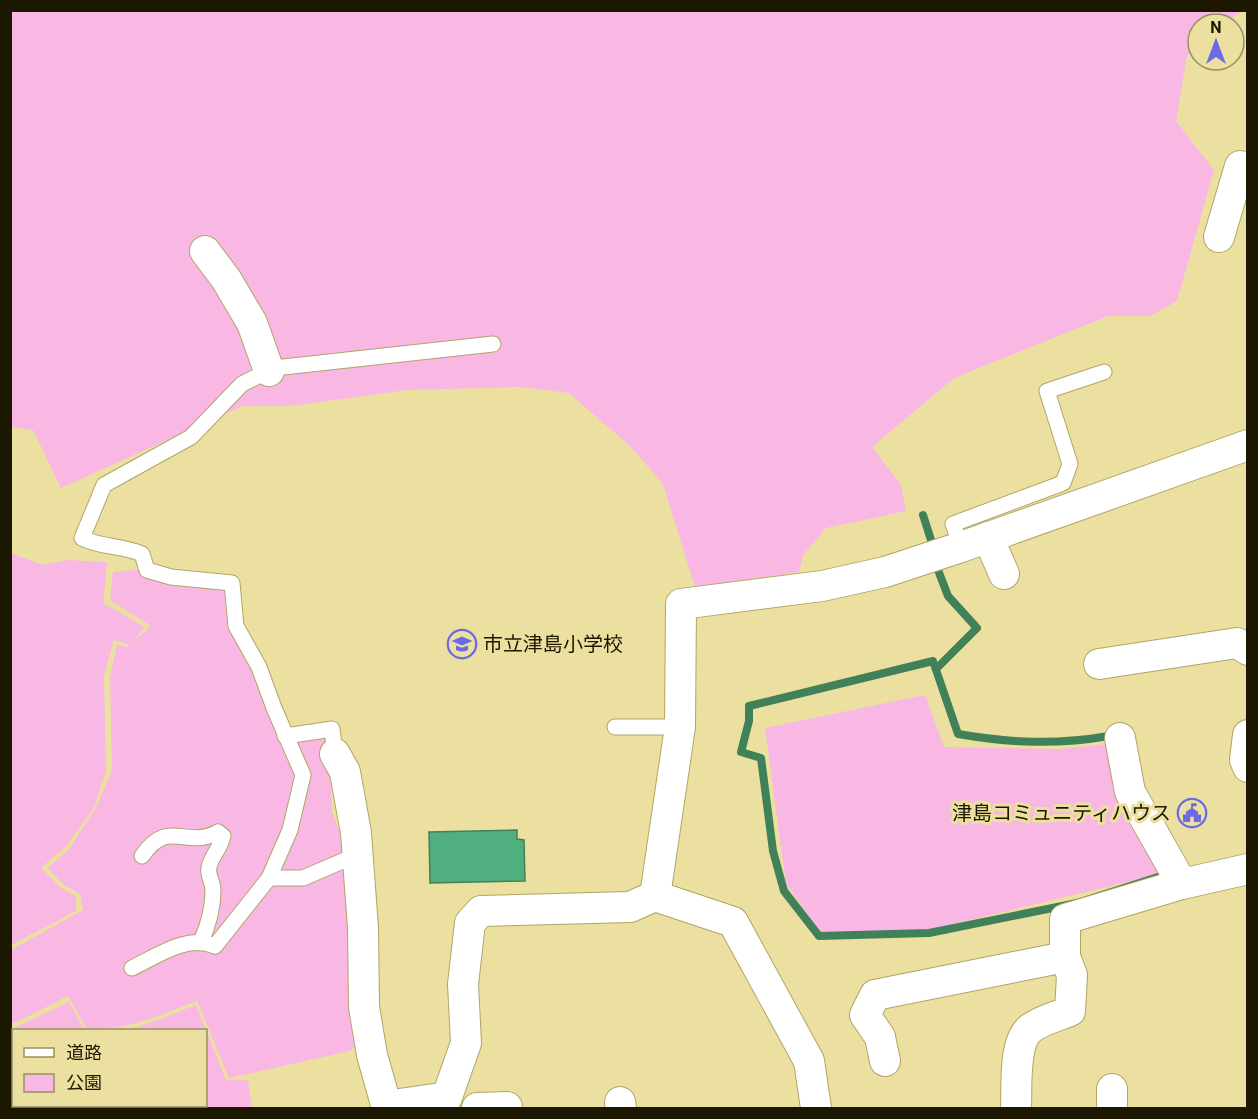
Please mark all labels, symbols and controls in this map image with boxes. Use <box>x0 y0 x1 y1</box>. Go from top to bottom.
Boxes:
north arrow <box>1186 12 1246 72</box>
text: N <box>1210 18 1222 37</box>
school or university icon: 市立津島小学校 <box>446 628 478 660</box>
place label: 市立津島小学校 <box>483 632 623 656</box>
public building icon: 津島コミュニティハウス <box>1176 797 1208 829</box>
place label: 津島コミュニティハウス <box>952 801 1171 825</box>
legend <box>12 1029 207 1107</box>
text: 道路 <box>66 1042 102 1063</box>
text: 公園 <box>66 1072 102 1093</box>

